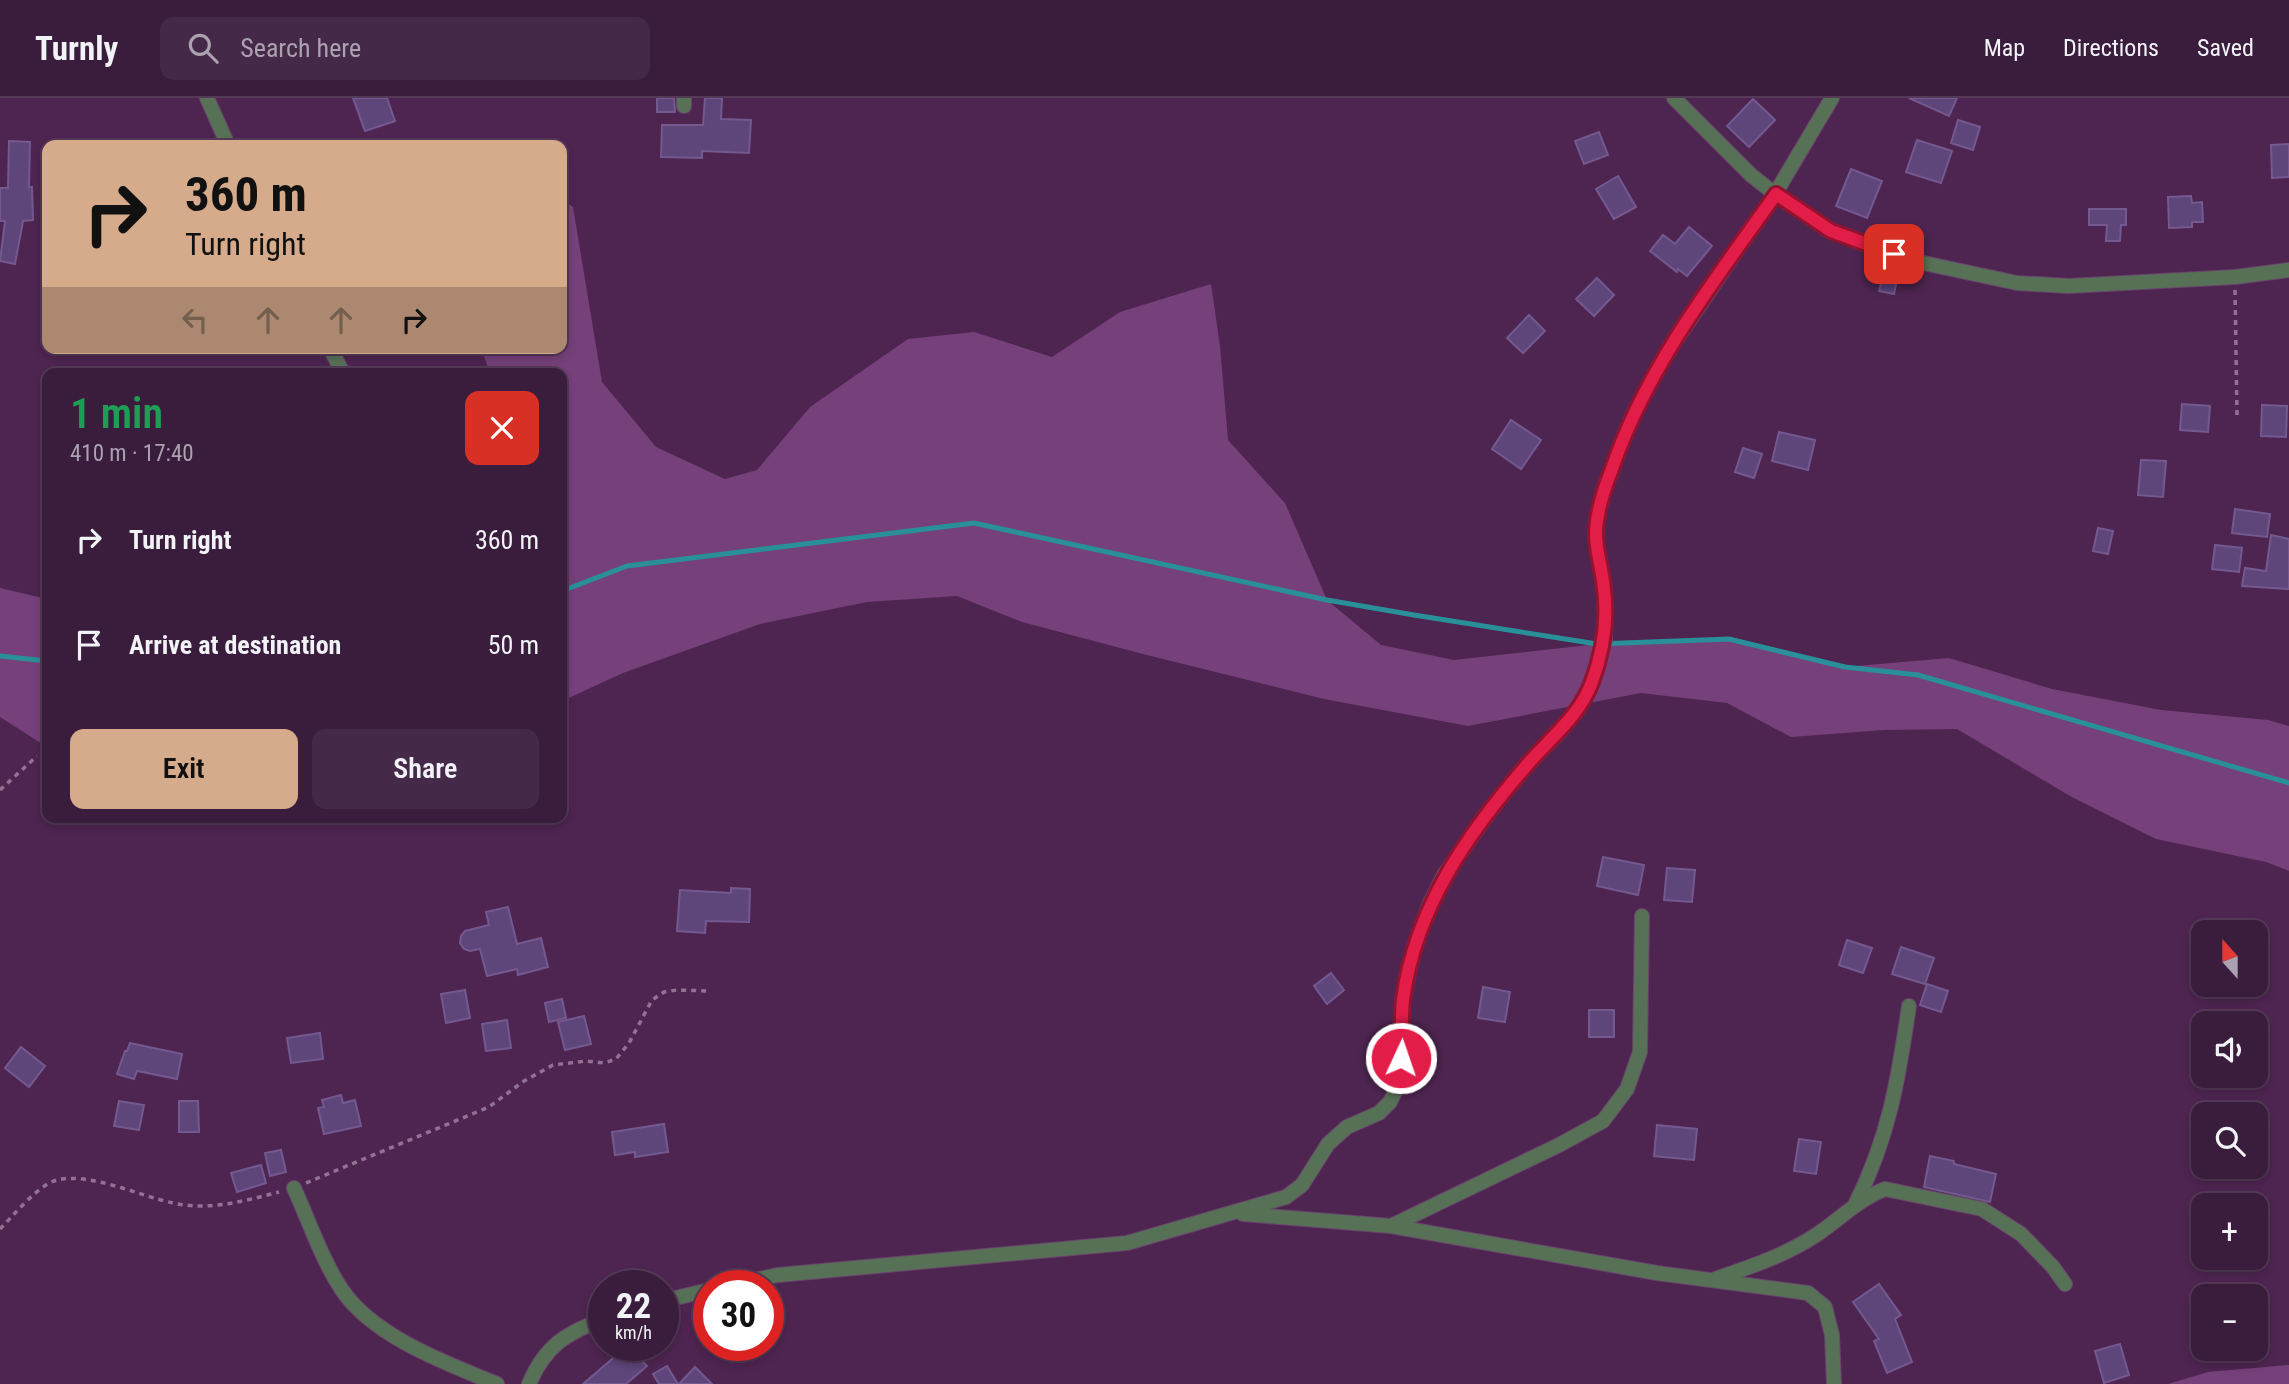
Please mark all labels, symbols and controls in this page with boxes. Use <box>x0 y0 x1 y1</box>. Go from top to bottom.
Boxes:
search box <box>160 17 650 80</box>
text: Turnly <box>35 29 118 68</box>
icon: search <box>184 29 222 67</box>
text: Search here <box>240 33 361 63</box>
text: Map <box>1984 34 2025 62</box>
text: Directions <box>2063 34 2159 62</box>
text: Saved <box>2197 34 2254 62</box>
text: 360 m <box>185 166 307 223</box>
icon: right <box>70 168 161 259</box>
pin <box>1864 224 1924 284</box>
text: Turn right <box>185 225 306 263</box>
icon: arrive <box>1875 235 1913 273</box>
icon: left <box>176 301 214 339</box>
icon: ahead <box>249 301 287 339</box>
icon: ahead <box>322 301 360 339</box>
icon: right <box>395 301 433 339</box>
text: 1 min <box>70 389 163 438</box>
button: close <box>465 391 539 465</box>
text: 410 m · 17:40 <box>70 440 194 467</box>
icon: right <box>70 521 108 559</box>
text: Turn right <box>129 525 231 555</box>
text: 360 m <box>475 525 539 555</box>
icon: arrive <box>70 626 108 664</box>
text: Arrive at destination <box>129 630 341 660</box>
text: 50 m <box>488 630 539 660</box>
button: Exit <box>70 729 298 809</box>
button: Share <box>312 729 539 809</box>
north arrow <box>2191 920 2268 998</box>
map controls <box>2191 920 2268 1361</box>
button: sound <box>2191 1011 2268 1088</box>
position arrow <box>1364 1021 1438 1095</box>
button: search <box>2191 1102 2268 1179</box>
button: + <box>2191 1193 2268 1270</box>
speed limit sign: 30 <box>693 1270 784 1361</box>
button: − <box>2191 1284 2268 1361</box>
text: 22 <box>616 1286 651 1327</box>
text: km/h <box>615 1322 652 1343</box>

